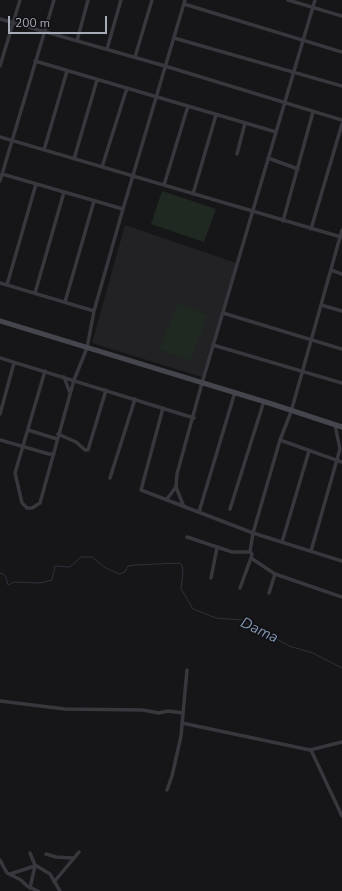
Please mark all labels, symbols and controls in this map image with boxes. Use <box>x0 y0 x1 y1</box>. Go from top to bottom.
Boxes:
scale bar <box>10 8 109 34</box>
text: 200 m <box>15 15 50 31</box>
water label: Dama <box>237 614 281 648</box>

